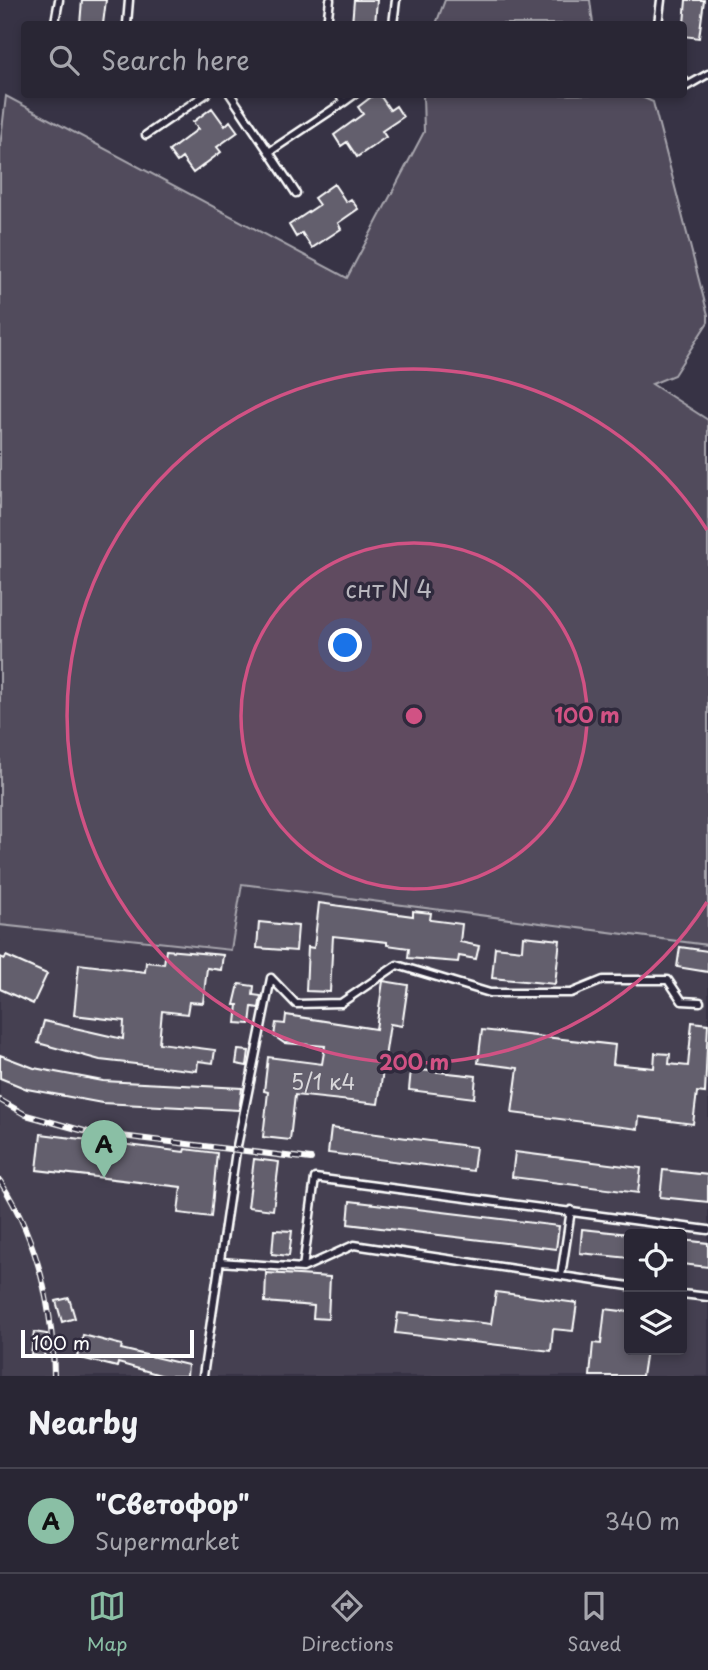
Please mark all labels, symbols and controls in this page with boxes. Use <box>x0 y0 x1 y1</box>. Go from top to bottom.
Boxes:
search box <box>21 21 687 98</box>
text: Search here <box>101 40 250 79</box>
icon: search <box>45 41 83 79</box>
park label: снт N 4 <box>346 570 432 606</box>
your location <box>328 628 362 662</box>
text: 100 m <box>554 698 620 730</box>
centre of rings <box>402 704 426 728</box>
text: 200 m <box>379 1045 449 1077</box>
house number: 5/1 к4 <box>291 1065 355 1097</box>
pin: A <box>81 1120 127 1178</box>
map controls <box>624 1229 687 1355</box>
button: locate <box>624 1229 687 1292</box>
button: layers <box>624 1292 687 1355</box>
scale bar <box>21 1327 194 1359</box>
text: 100 m <box>32 1328 90 1356</box>
text: Nearby <box>28 1399 138 1444</box>
text: "Светофор" <box>95 1484 250 1523</box>
text: A <box>42 1503 60 1538</box>
text: 340 m <box>605 1503 680 1538</box>
text: Supermarket <box>95 1523 239 1558</box>
tab: Map <box>87 1587 127 1657</box>
tab: Directions <box>301 1587 394 1657</box>
tab: Saved <box>567 1587 621 1657</box>

